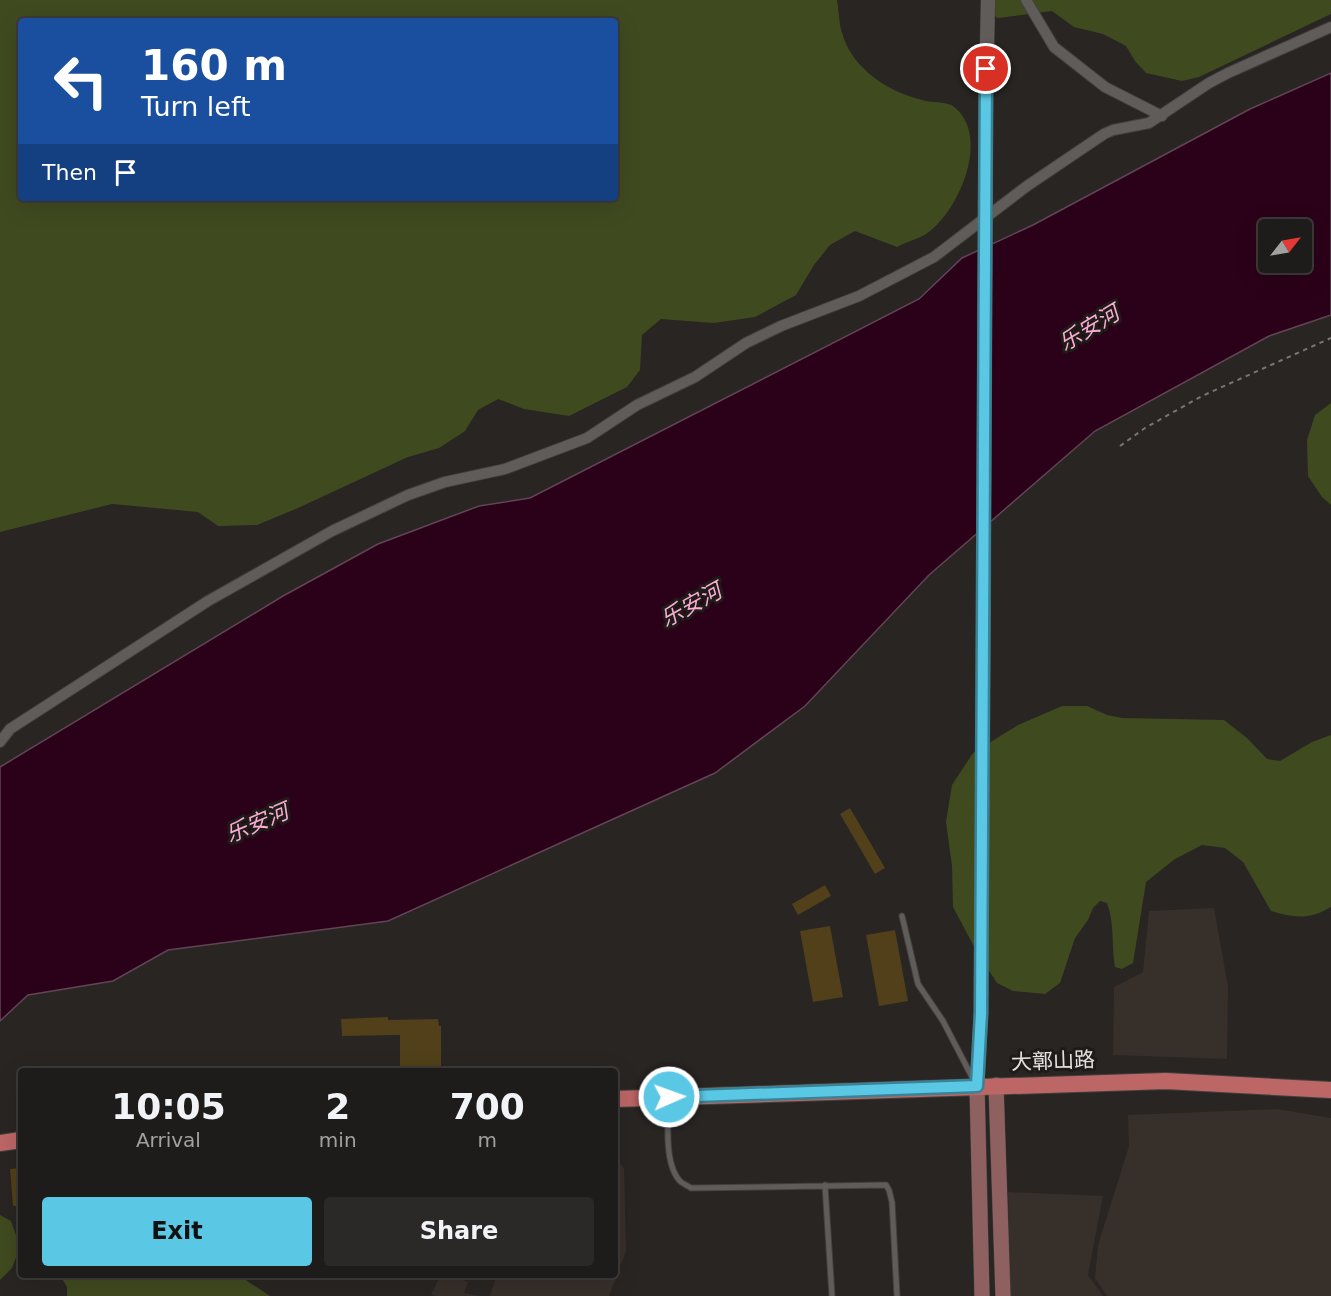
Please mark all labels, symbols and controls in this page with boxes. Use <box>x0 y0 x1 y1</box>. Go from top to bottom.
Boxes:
text: 160 m <box>141 41 287 90</box>
icon: left <box>42 42 120 120</box>
pin <box>960 43 1011 94</box>
icon: arrive <box>969 52 1002 85</box>
text: Turn left <box>141 91 251 122</box>
icon: arrive <box>109 156 142 189</box>
text: Then <box>42 160 97 185</box>
north arrow <box>1258 219 1312 273</box>
map controls <box>1258 219 1312 273</box>
water label: 乐安河 <box>1054 298 1127 356</box>
water label: 乐安河 <box>656 576 729 632</box>
water label: 乐安河 <box>222 797 296 847</box>
street label: 大鄣山路 <box>1011 1048 1095 1074</box>
position arrow <box>637 1065 701 1129</box>
text: 10:05 <box>111 1086 226 1127</box>
text: 2 <box>325 1086 350 1127</box>
text: 700 <box>450 1086 525 1127</box>
text: Arrival <box>136 1128 201 1152</box>
text: min <box>319 1128 357 1152</box>
text: m <box>478 1128 497 1152</box>
button: Exit <box>42 1197 312 1266</box>
button: Share <box>324 1197 594 1266</box>

